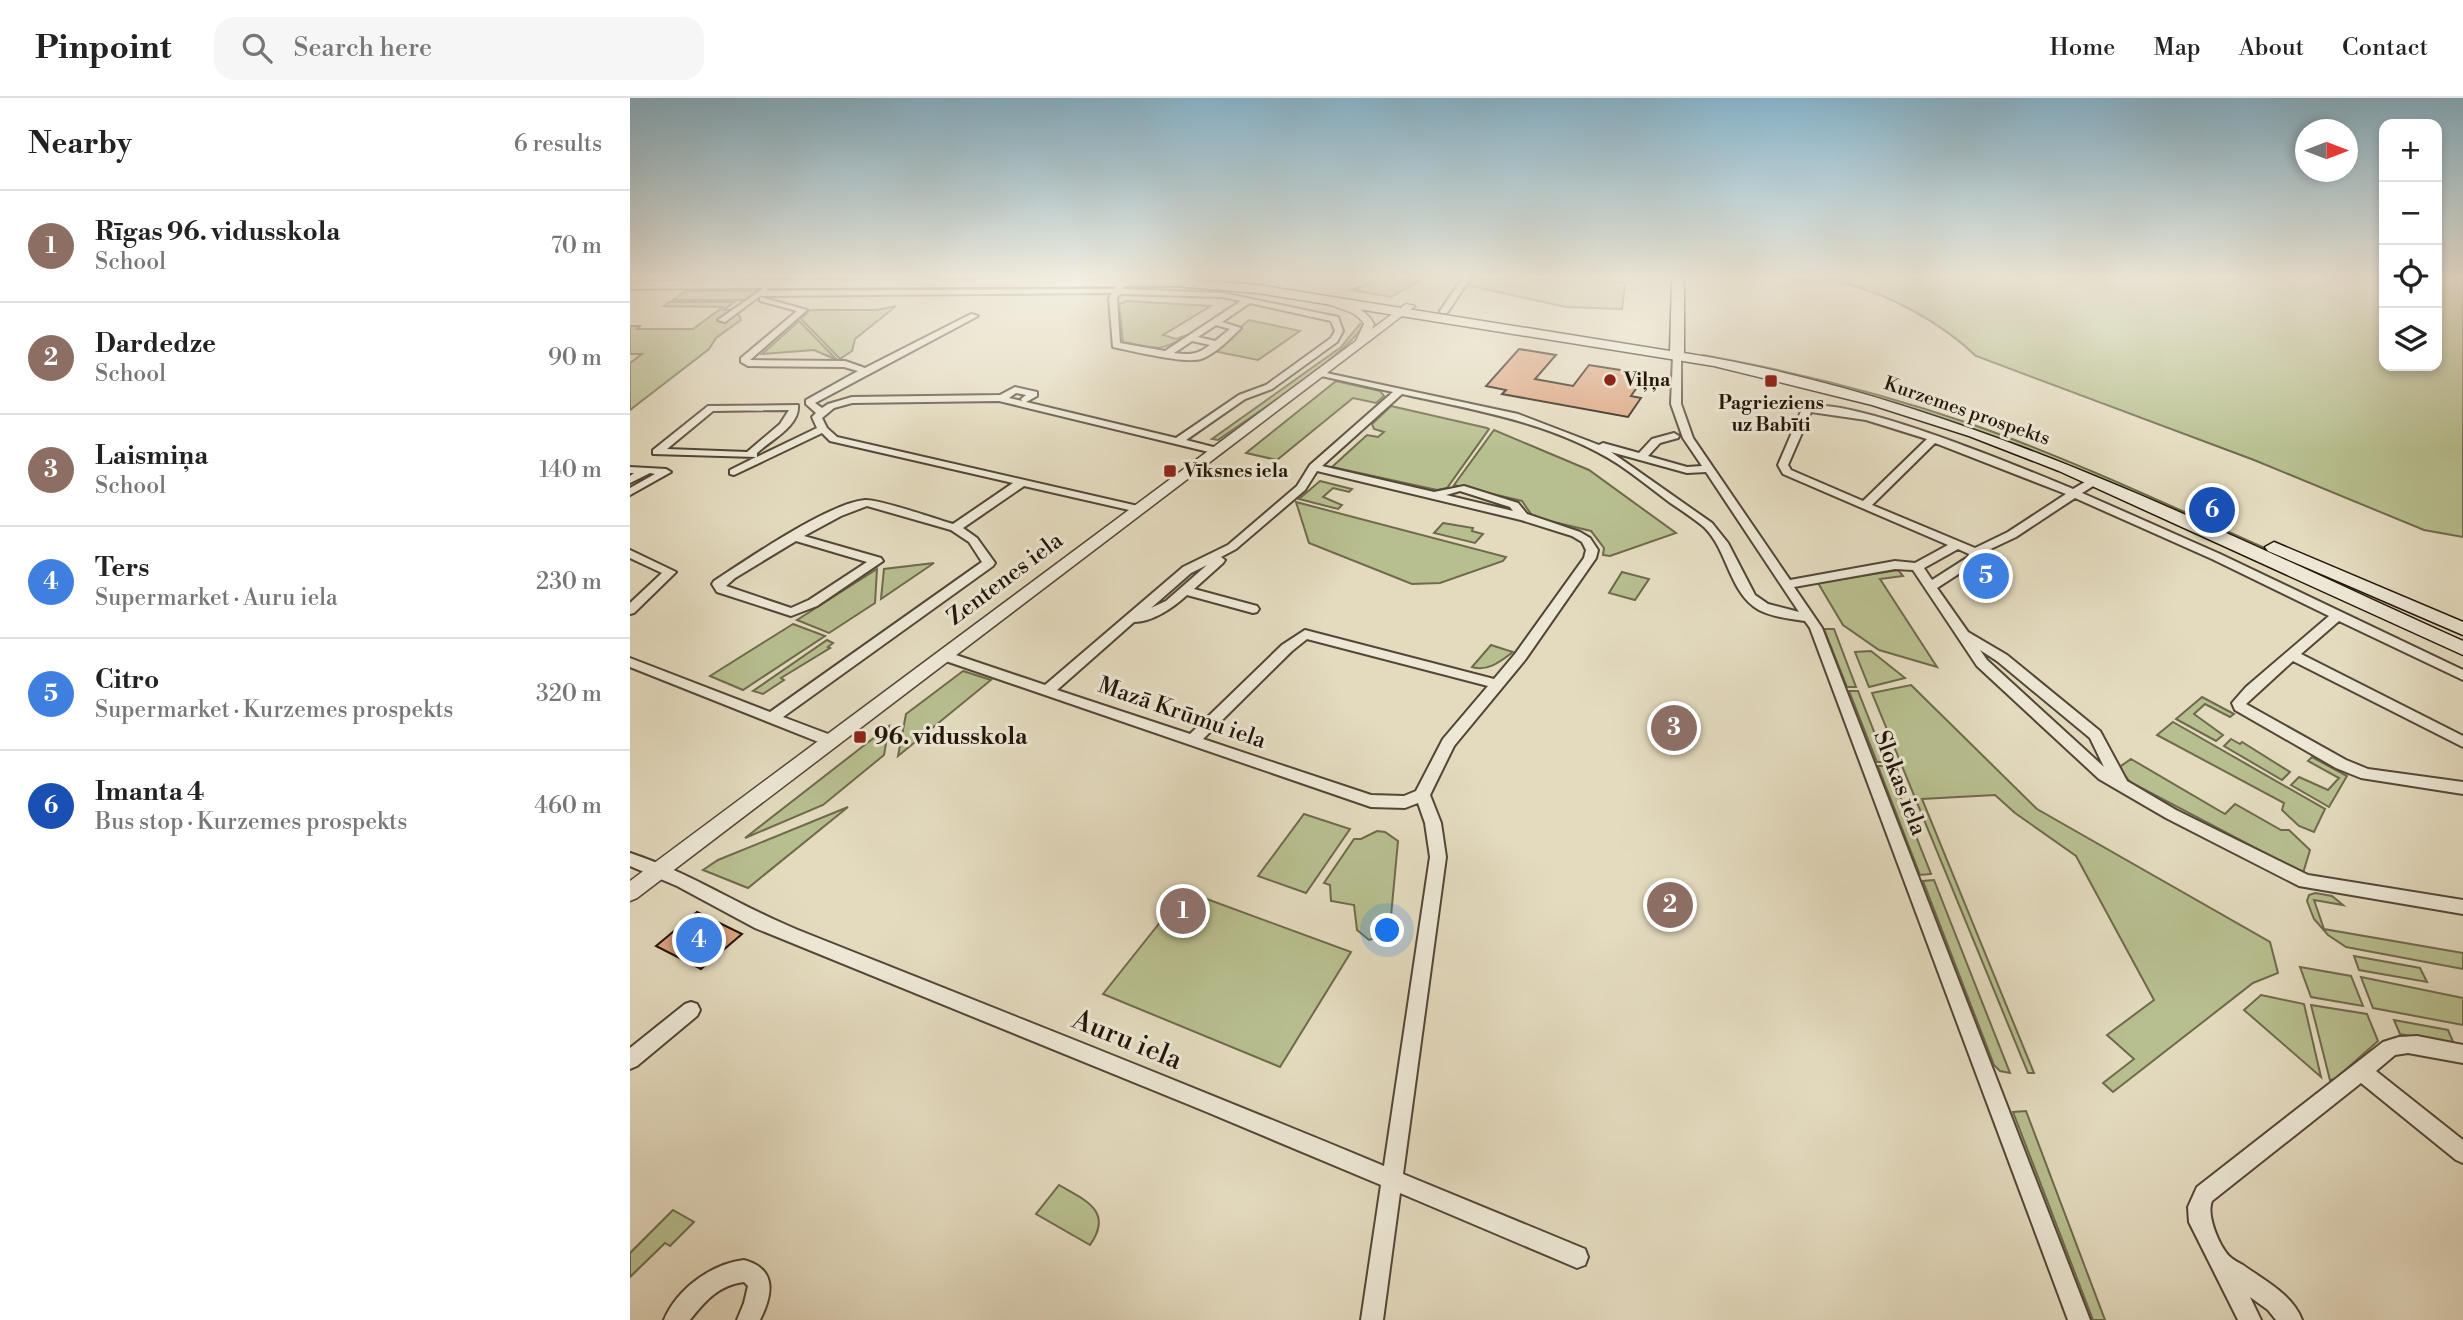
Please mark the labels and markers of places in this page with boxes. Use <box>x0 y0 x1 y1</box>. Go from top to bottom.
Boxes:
place label: Viļņa <box>1623 368 1671 392</box>
marker: Viļņa <box>1602 372 1618 388</box>
marker: Pagrieziens uz Babīti <box>1763 373 1779 389</box>
place label: Pagrieziens uz Babīti <box>1718 391 1824 437</box>
place label: Vīksnes iela <box>1183 459 1289 483</box>
marker: Vīksnes iela <box>1162 463 1178 479</box>
pin: 6 <box>2189 484 2235 536</box>
pin: 5 <box>1963 550 2009 602</box>
pin: 3 <box>1651 702 1697 754</box>
place label: 96. vidusskola <box>874 723 1028 751</box>
marker: 96. vidusskola <box>852 729 868 745</box>
pin: 2 <box>1647 879 1693 931</box>
pin: 1 <box>1160 885 1206 937</box>
pin: 4 <box>676 914 722 966</box>

